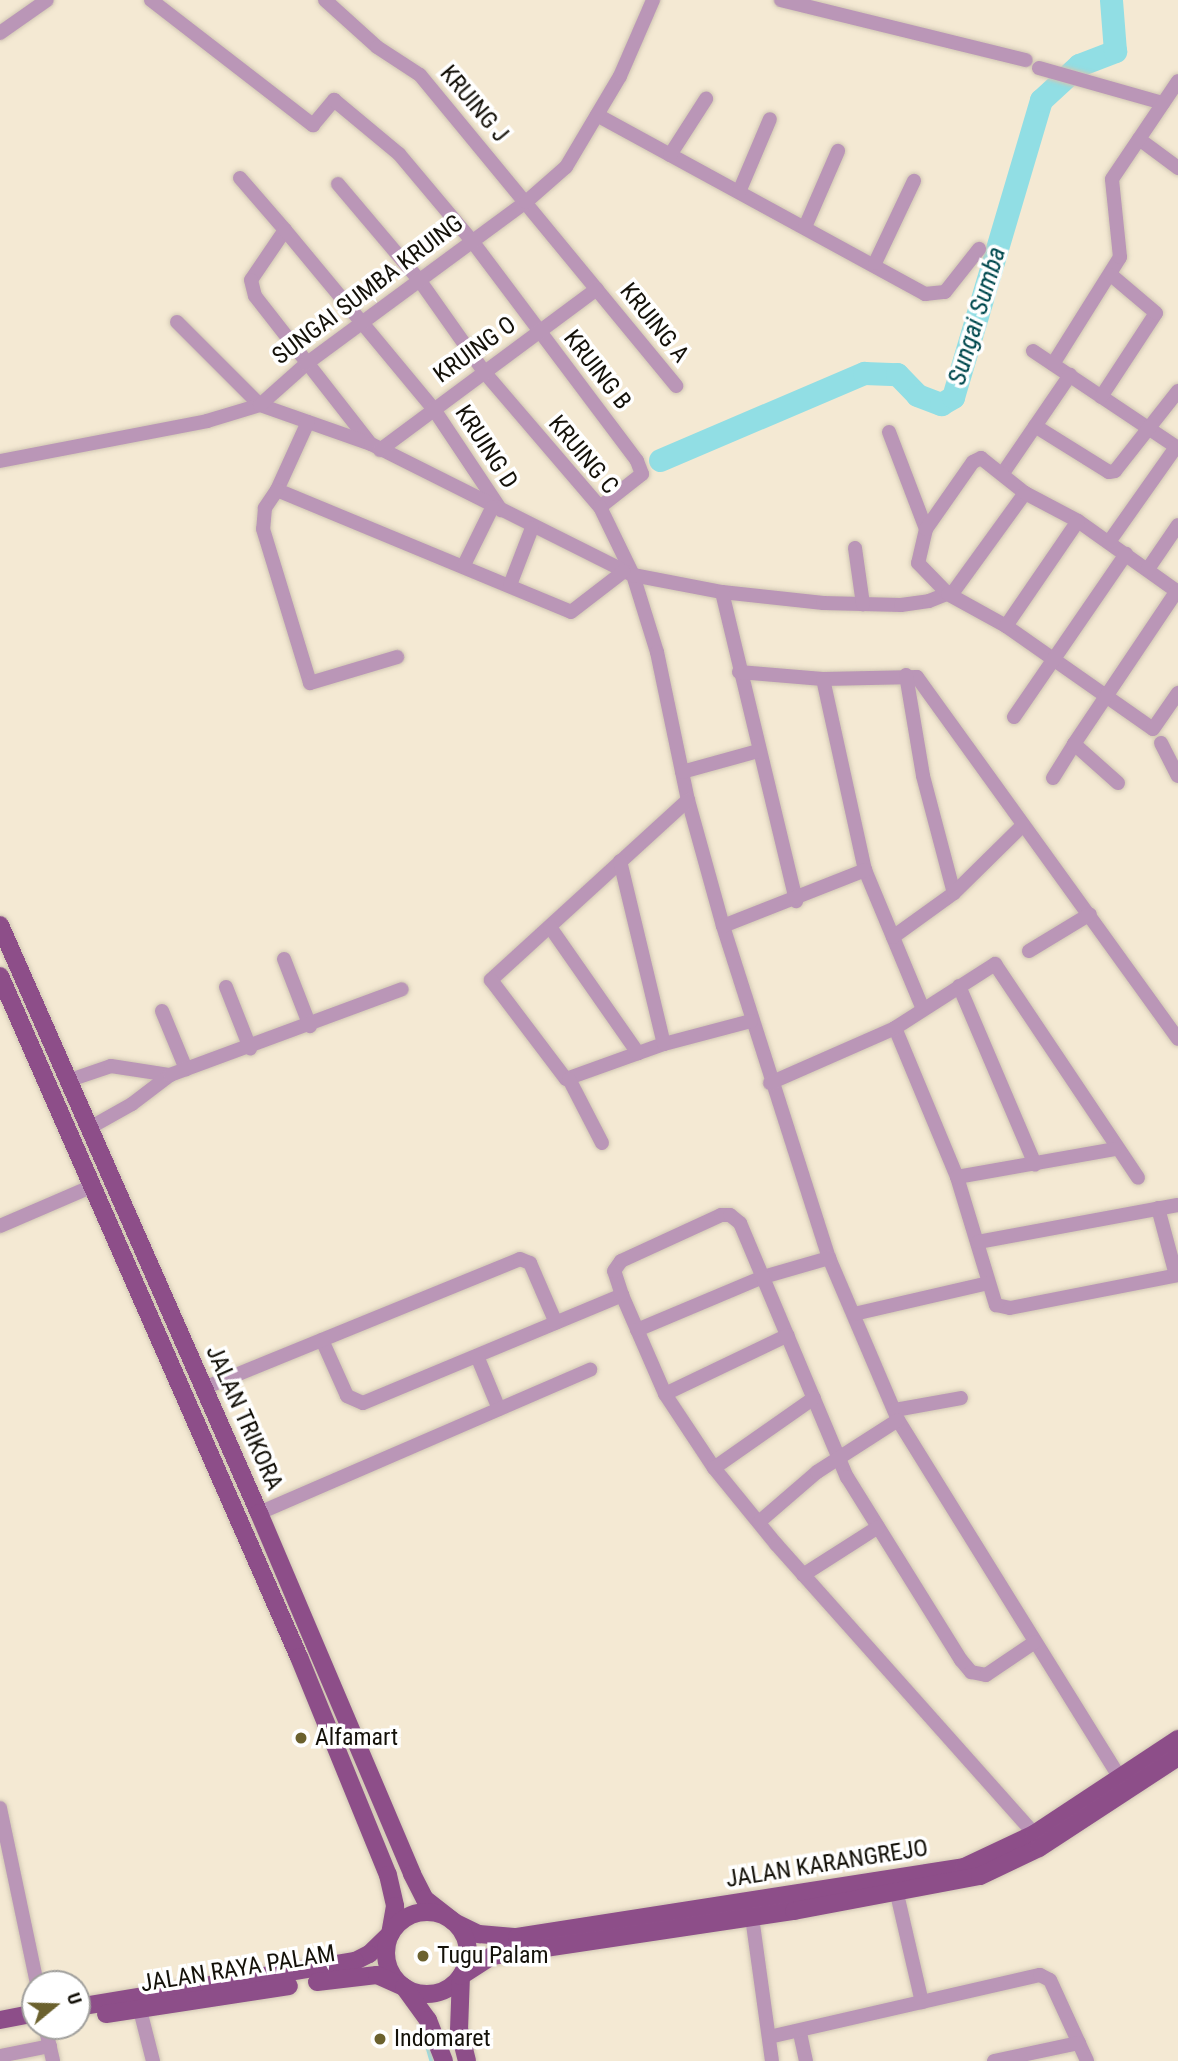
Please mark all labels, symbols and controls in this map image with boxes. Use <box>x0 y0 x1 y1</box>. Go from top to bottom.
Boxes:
street label: KRUING J <box>434 60 514 148</box>
street label: SUNGAI SUMBA KRUING <box>267 209 469 371</box>
water label: Sungai Sumba <box>941 243 1013 389</box>
street label: KRUING A <box>613 278 695 368</box>
street label: KRUING O <box>428 311 522 389</box>
street label: KRUING B <box>557 325 637 415</box>
street label: KRUING D <box>448 400 524 494</box>
street label: KRUING C <box>542 410 624 500</box>
street label: JALAN TRIKORA <box>199 1341 289 1495</box>
place label: Alfamart <box>315 1724 398 1752</box>
marker: Alfamart <box>293 1730 309 1746</box>
street label: JALAN KARANGREJO <box>724 1834 930 1894</box>
street label: JALAN RAYA PALAM <box>139 1939 337 1999</box>
place label: Tugu Palam <box>437 1942 549 1970</box>
marker: Tugu Palam <box>415 1948 431 1964</box>
north arrow <box>21 1970 91 2040</box>
text: U <box>62 1990 87 2008</box>
place label: Indomaret <box>394 2025 491 2053</box>
marker: Indomaret <box>372 2031 388 2047</box>

